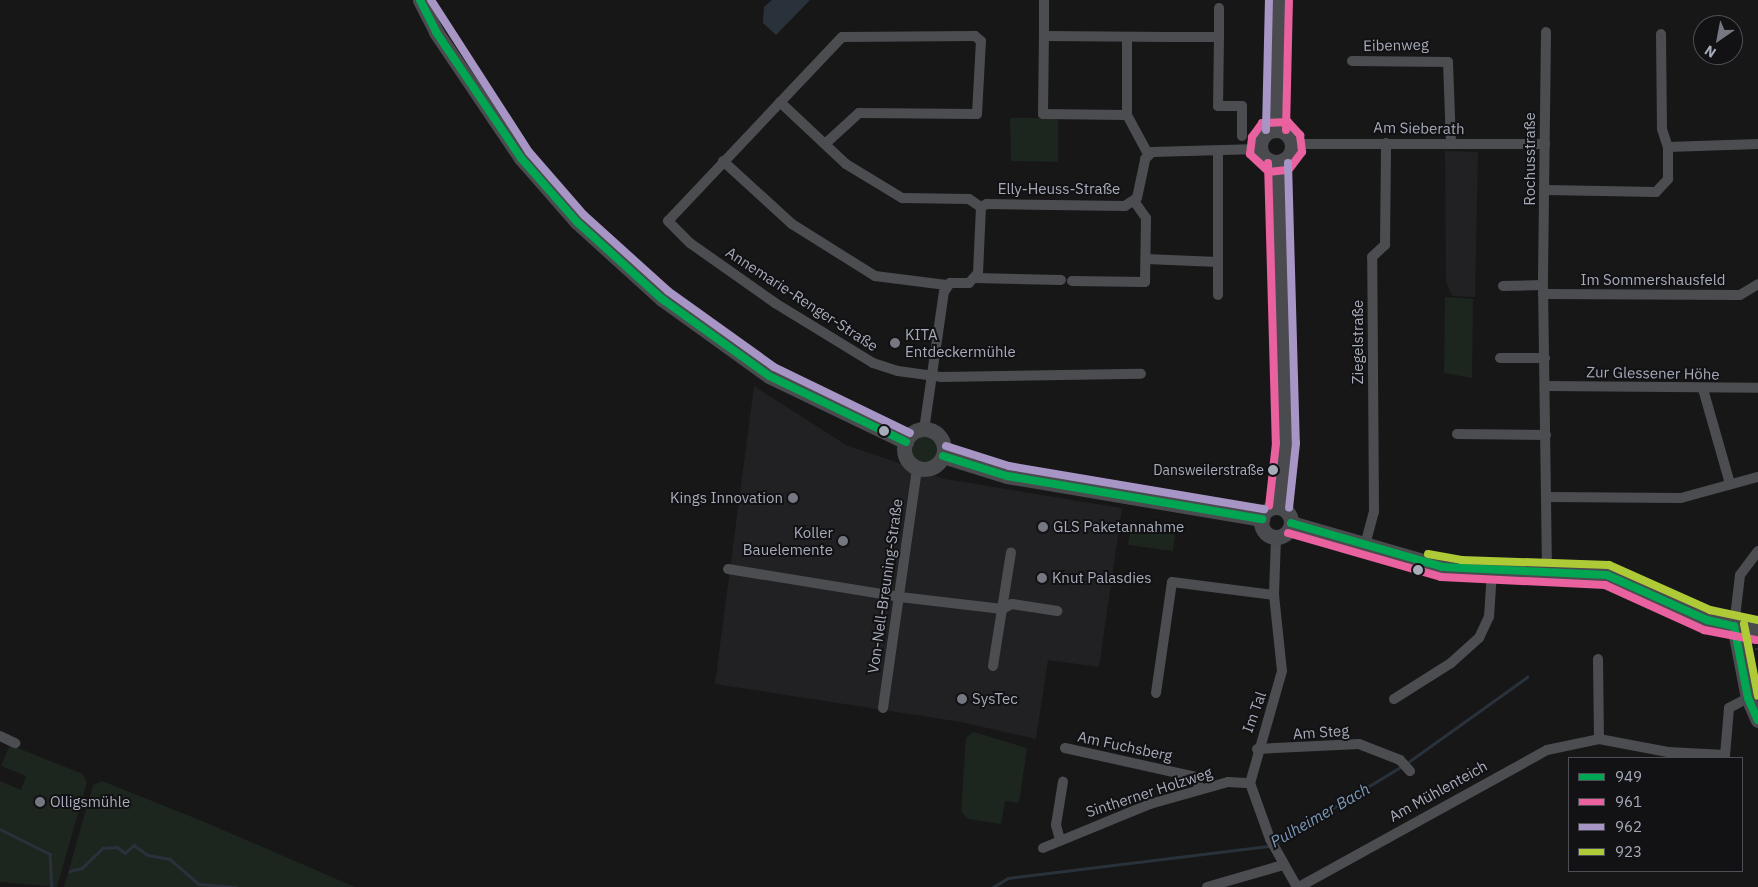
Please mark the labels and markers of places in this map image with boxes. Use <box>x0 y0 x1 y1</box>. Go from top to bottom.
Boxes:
place label: KITA Entdeckermühle <box>905 325 1016 360</box>
marker: KITA Entdeckermühle <box>889 337 901 349</box>
unlabelled marker <box>879 426 889 436</box>
place label: Dansweilerstraße <box>1153 462 1264 478</box>
marker: Dansweilerstraße <box>1268 465 1278 475</box>
place label: Kings Innovation <box>670 489 783 507</box>
marker: Kings Innovation <box>787 492 799 504</box>
place label: GLS Paketannahme <box>1053 518 1184 536</box>
marker: GLS Paketannahme <box>1037 521 1049 533</box>
place label: Koller Bauelemente <box>743 523 833 558</box>
marker: Koller Bauelemente <box>837 535 849 547</box>
unlabelled marker <box>1413 565 1423 575</box>
place label: Knut Palasdies <box>1052 569 1152 587</box>
marker: Knut Palasdies <box>1036 572 1048 584</box>
place label: SysTec <box>972 690 1018 708</box>
marker: SysTec <box>956 693 968 705</box>
place label: Olligsmühle <box>50 793 130 811</box>
marker: Olligsmühle <box>34 796 46 808</box>

